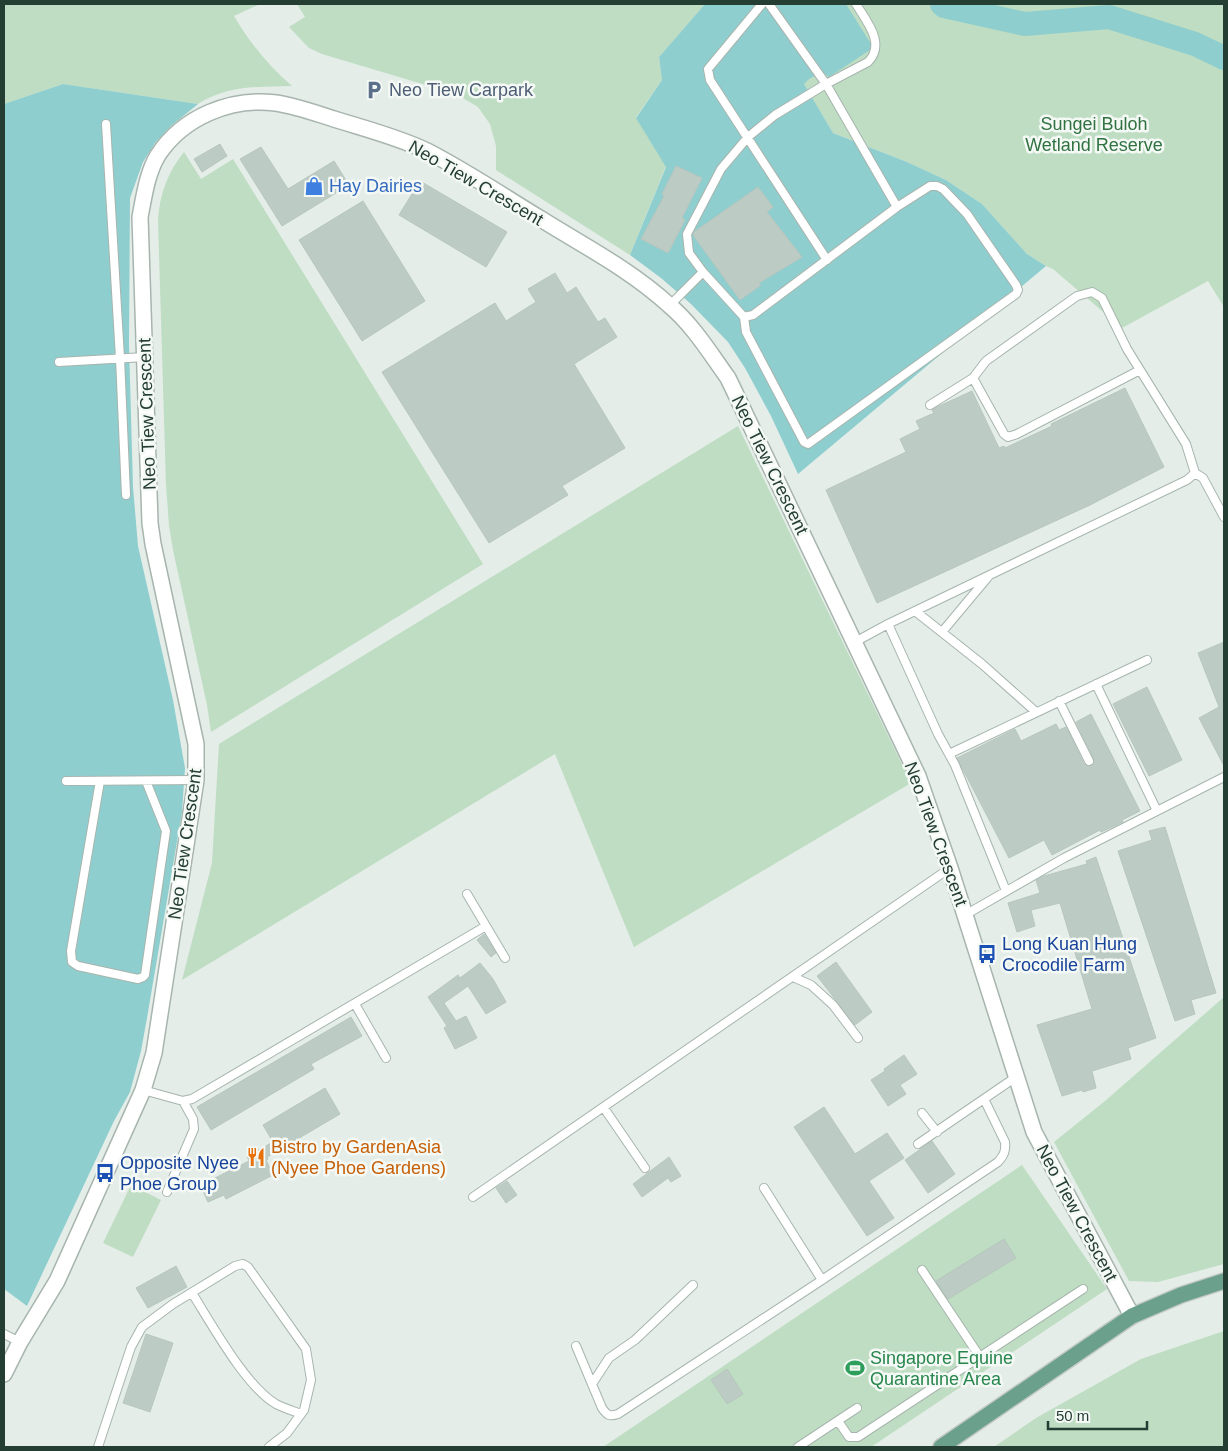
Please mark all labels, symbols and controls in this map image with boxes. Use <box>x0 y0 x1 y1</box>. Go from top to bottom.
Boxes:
parking icon: Neo Tiew Carpark <box>363 79 385 101</box>
place label: Neo Tiew Carpark <box>389 80 534 100</box>
park label: Sungei Buloh Wetland Reserve <box>1025 114 1163 155</box>
street label: Neo Tiew Crescent <box>405 136 547 230</box>
shop icon: Hay Dairies <box>303 175 325 197</box>
place label: Hay Dairies <box>329 176 422 196</box>
street label: Neo Tiew Crescent <box>134 338 160 490</box>
street label: Neo Tiew Crescent <box>728 392 812 538</box>
street label: Neo Tiew Crescent <box>901 759 971 909</box>
street label: Neo Tiew Crescent <box>165 767 205 921</box>
place label: Long Kuan Hung Crocodile Farm <box>1002 934 1137 975</box>
bus stop icon: Long Kuan Hung Crocodile Farm <box>976 943 998 965</box>
place label: Bistro by GardenAsia (Nyee Phoe Gardens) <box>271 1137 446 1178</box>
street label: Neo Tiew Crescent <box>1032 1141 1122 1285</box>
restaurant icon: Bistro by GardenAsia (Nyee Phoe Gardens) <box>245 1146 267 1168</box>
place label: Opposite Nyee Phoe Group <box>120 1153 239 1194</box>
bus stop icon: Opposite Nyee Phoe Group <box>94 1162 116 1184</box>
place label: Singapore Equine Quarantine Area <box>870 1348 1013 1389</box>
sports icon: Singapore Equine Quarantine Area <box>844 1357 866 1379</box>
scale bar <box>1048 1398 1147 1430</box>
text: 50 m <box>1056 1407 1089 1424</box>

